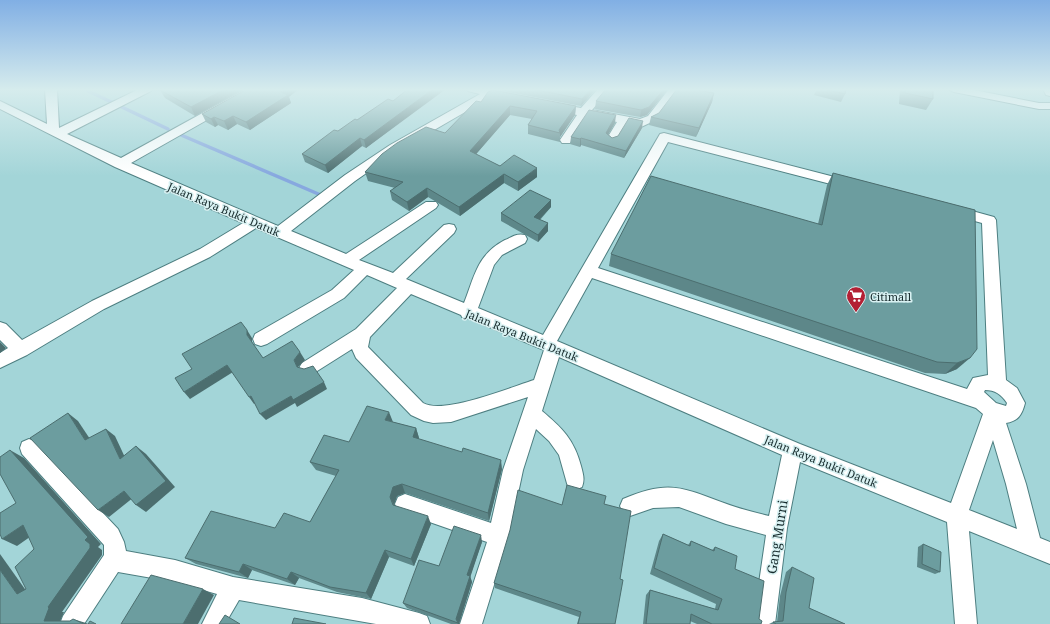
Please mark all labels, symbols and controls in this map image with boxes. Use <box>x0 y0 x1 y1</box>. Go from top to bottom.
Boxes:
street label: Jalan Raya Bukit Datuk <box>165 178 283 240</box>
supermarket icon: Citimall <box>845 285 867 313</box>
place label: Citimall <box>870 289 912 304</box>
street label: Jalan Raya Bukit Datuk <box>462 305 581 365</box>
street label: Jalan Raya Bukit Datuk <box>761 431 880 491</box>
street label: Gang Murni <box>762 499 792 575</box>

